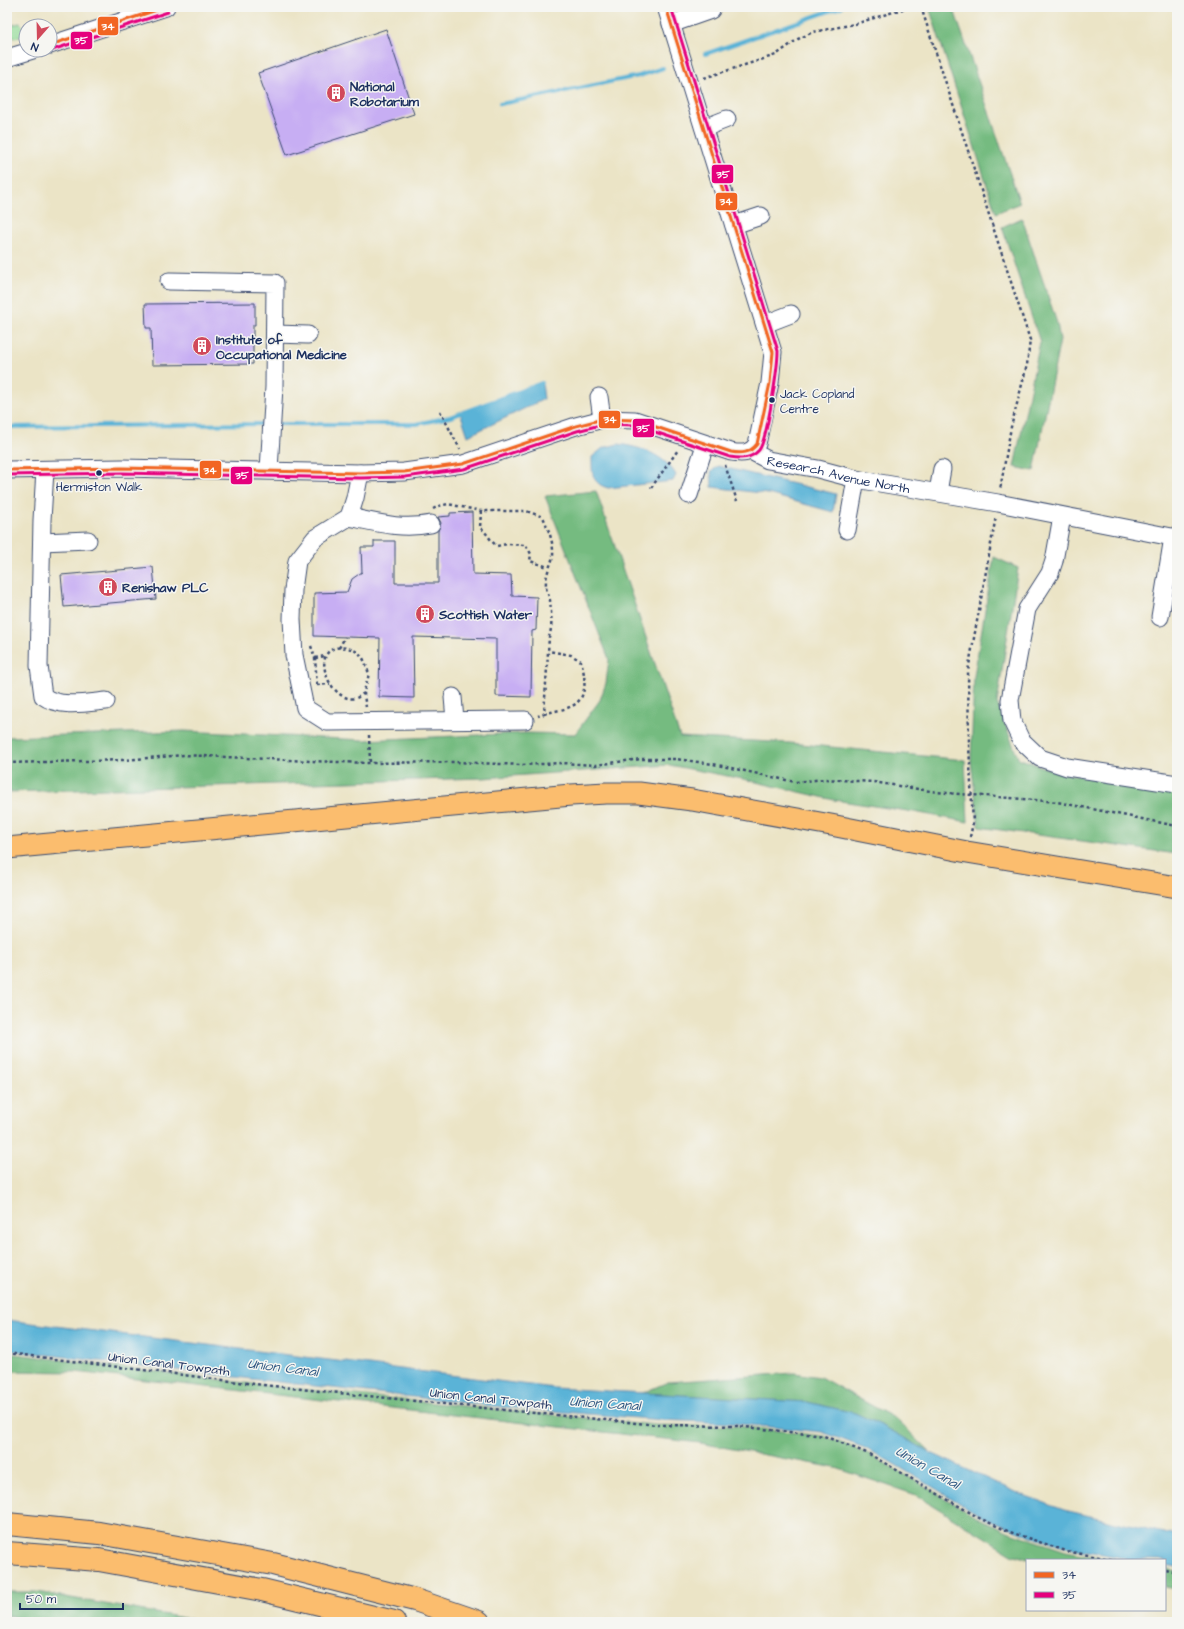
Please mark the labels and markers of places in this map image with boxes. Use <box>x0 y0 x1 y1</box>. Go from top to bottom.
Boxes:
place label: National Robotarium <box>350 78 420 111</box>
building icon: National Robotarium <box>325 82 347 104</box>
place label: Institute of Occupational Medicine <box>216 331 347 365</box>
building icon: Institute of Occupational Medicine <box>191 335 213 357</box>
place label: Jack Copland Centre <box>780 386 854 418</box>
marker: Jack Copland Centre <box>767 395 777 405</box>
marker: Hermiston Walk <box>94 468 104 478</box>
place label: Hermiston Walk <box>56 479 143 496</box>
building icon: Renishaw PLC <box>97 576 119 598</box>
place label: Renishaw PLC <box>122 579 209 597</box>
building icon: Scottish Water <box>414 603 436 625</box>
place label: Scottish Water <box>438 606 533 624</box>

